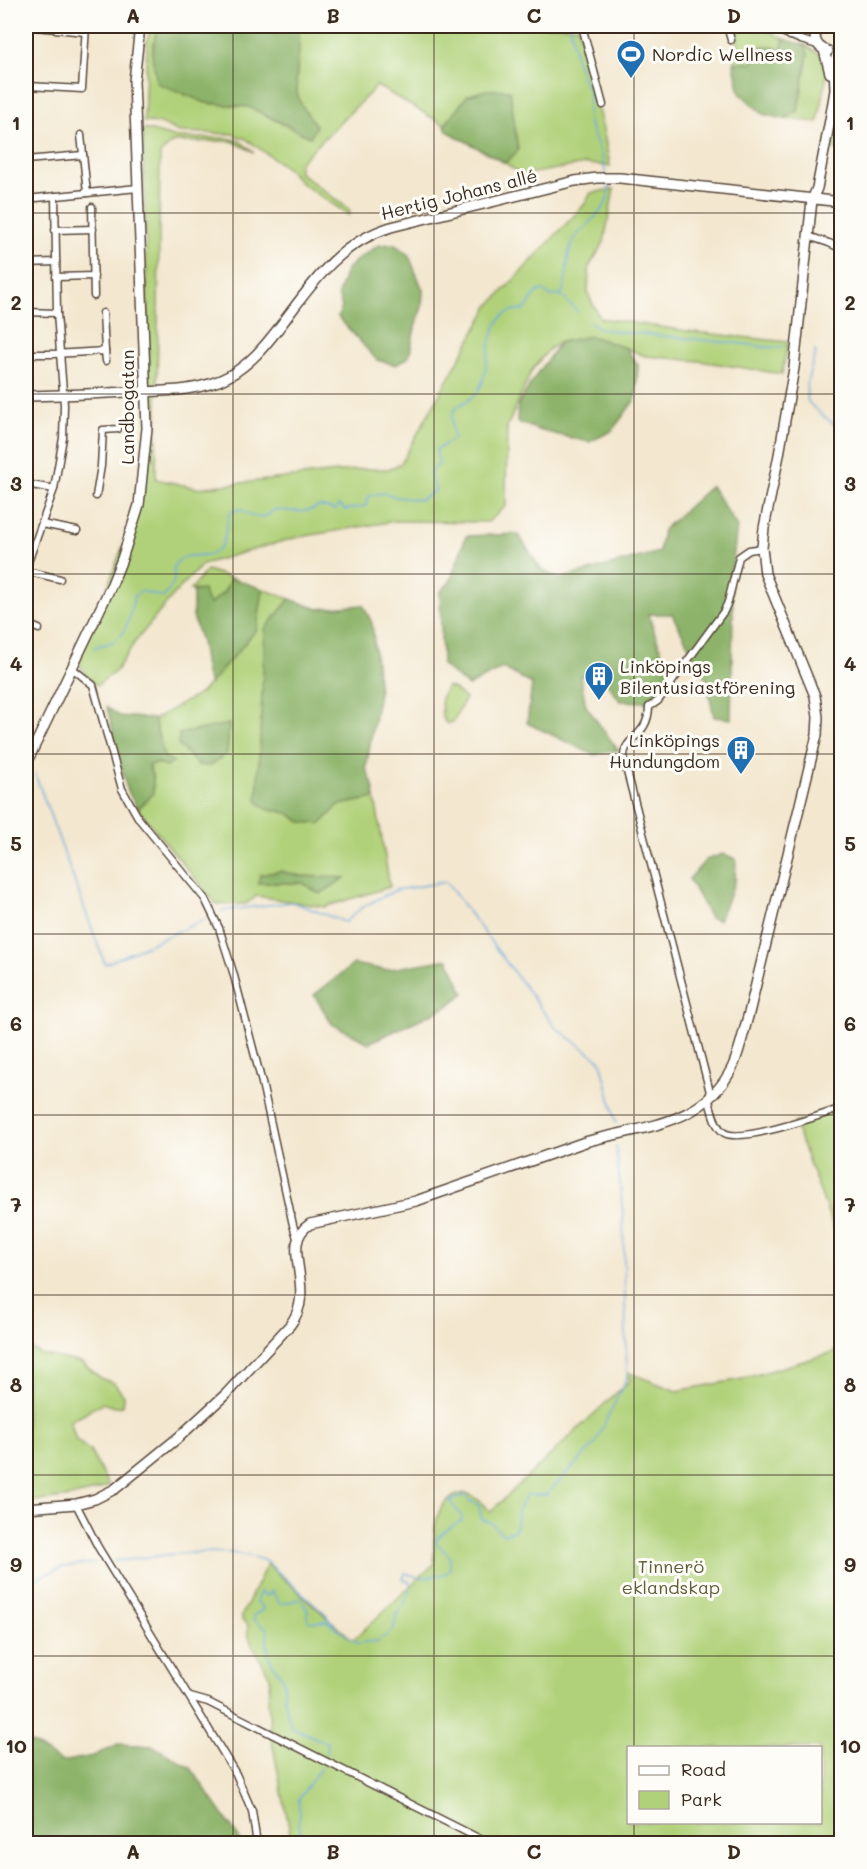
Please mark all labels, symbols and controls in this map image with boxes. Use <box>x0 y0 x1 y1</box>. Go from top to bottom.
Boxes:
text: A <box>126 2 140 28</box>
text: B <box>326 2 340 28</box>
text: C <box>527 2 542 28</box>
text: D <box>727 2 741 28</box>
sports icon: Nordic Wellness <box>615 38 647 80</box>
place label: Nordic Wellness <box>652 42 793 66</box>
text: 1 <box>12 109 20 135</box>
text: 1 <box>846 109 854 135</box>
street label: Hertig Johans allé <box>378 163 540 225</box>
text: 2 <box>10 289 22 315</box>
text: 2 <box>844 289 856 315</box>
street label: Landbogatan <box>115 350 139 464</box>
text: 3 <box>10 470 22 496</box>
text: 3 <box>844 470 856 496</box>
text: 4 <box>10 650 23 676</box>
text: 4 <box>844 650 857 676</box>
place label: Linköpings Bilentusiastförening <box>620 654 795 699</box>
building icon: Linköpings Bilentusiastförening <box>583 660 615 702</box>
place label: Linköpings Hundungdom <box>609 728 720 773</box>
building icon: Linköpings Hundungdom <box>725 734 757 776</box>
text: 5 <box>10 830 22 856</box>
text: 5 <box>844 830 856 856</box>
text: 6 <box>10 1010 22 1036</box>
text: 6 <box>844 1010 856 1036</box>
text: 7 <box>10 1191 22 1217</box>
text: 7 <box>844 1191 856 1217</box>
text: 8 <box>10 1371 22 1397</box>
text: 8 <box>844 1371 856 1397</box>
text: 9 <box>10 1551 22 1577</box>
text: 9 <box>844 1551 856 1577</box>
park label: Tinnerö eklandskap <box>622 1554 720 1599</box>
text: 10 <box>5 1732 27 1758</box>
text: 10 <box>839 1732 861 1758</box>
legend <box>627 1746 822 1824</box>
text: Road <box>681 1757 726 1781</box>
text: Park <box>681 1787 722 1811</box>
text: A <box>126 1838 140 1864</box>
text: B <box>326 1838 340 1864</box>
text: C <box>527 1838 542 1864</box>
text: D <box>727 1838 741 1864</box>

